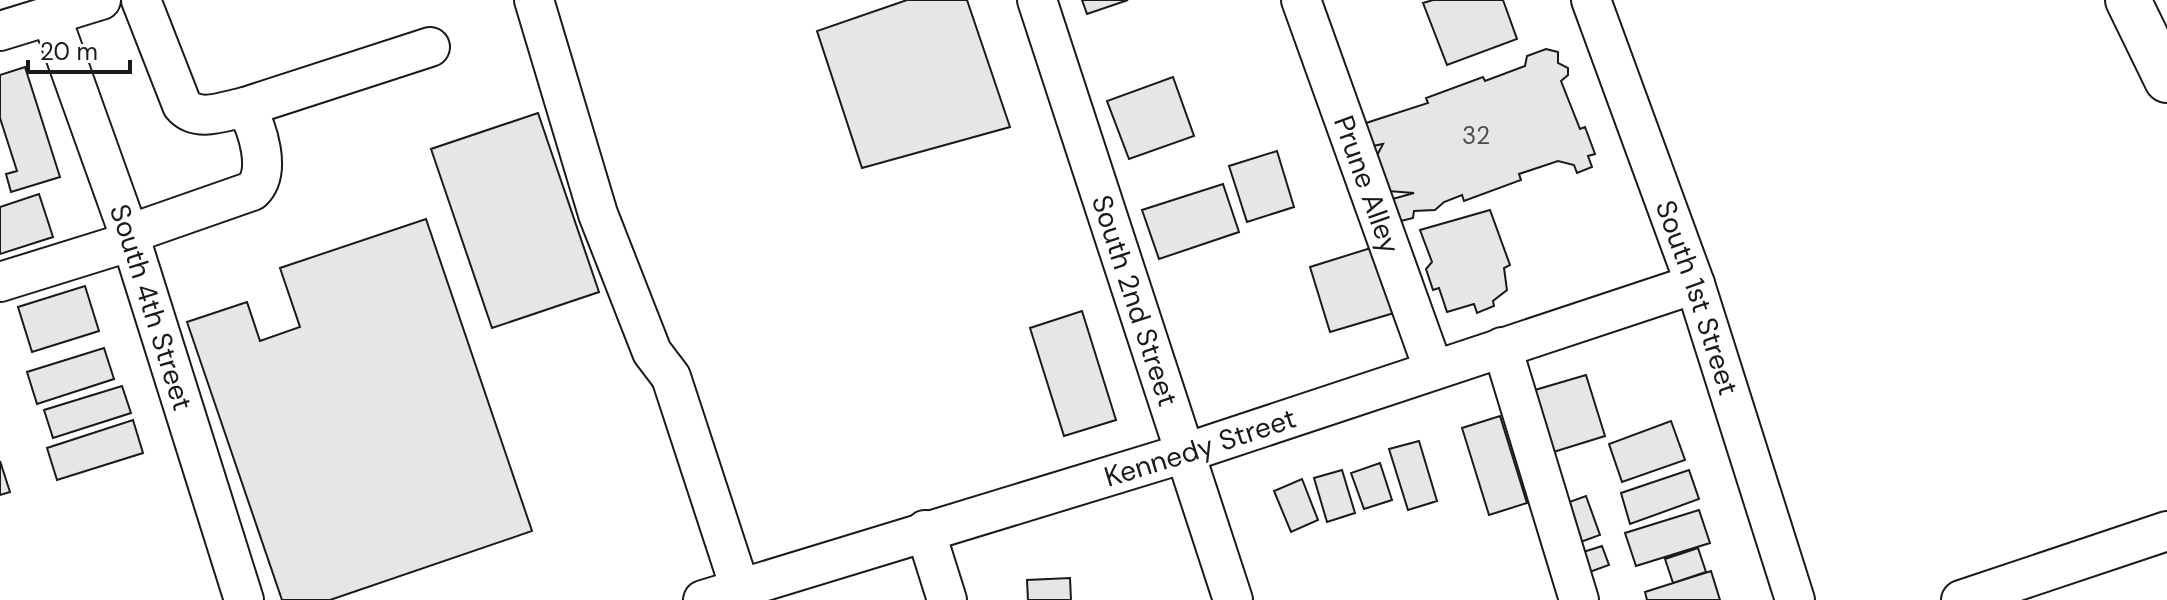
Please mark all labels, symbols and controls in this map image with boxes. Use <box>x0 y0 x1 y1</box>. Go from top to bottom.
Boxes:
scale bar <box>28 24 130 74</box>
text: 20 m <box>40 36 98 67</box>
street label: Prune Alley <box>1325 111 1408 259</box>
house number: 32 <box>1462 120 1490 151</box>
street label: South 2nd Street <box>1083 190 1186 411</box>
street label: South 1st Street <box>1647 195 1747 400</box>
street label: South 4th Street <box>101 199 201 415</box>
street label: Kennedy Street <box>1100 399 1301 496</box>

